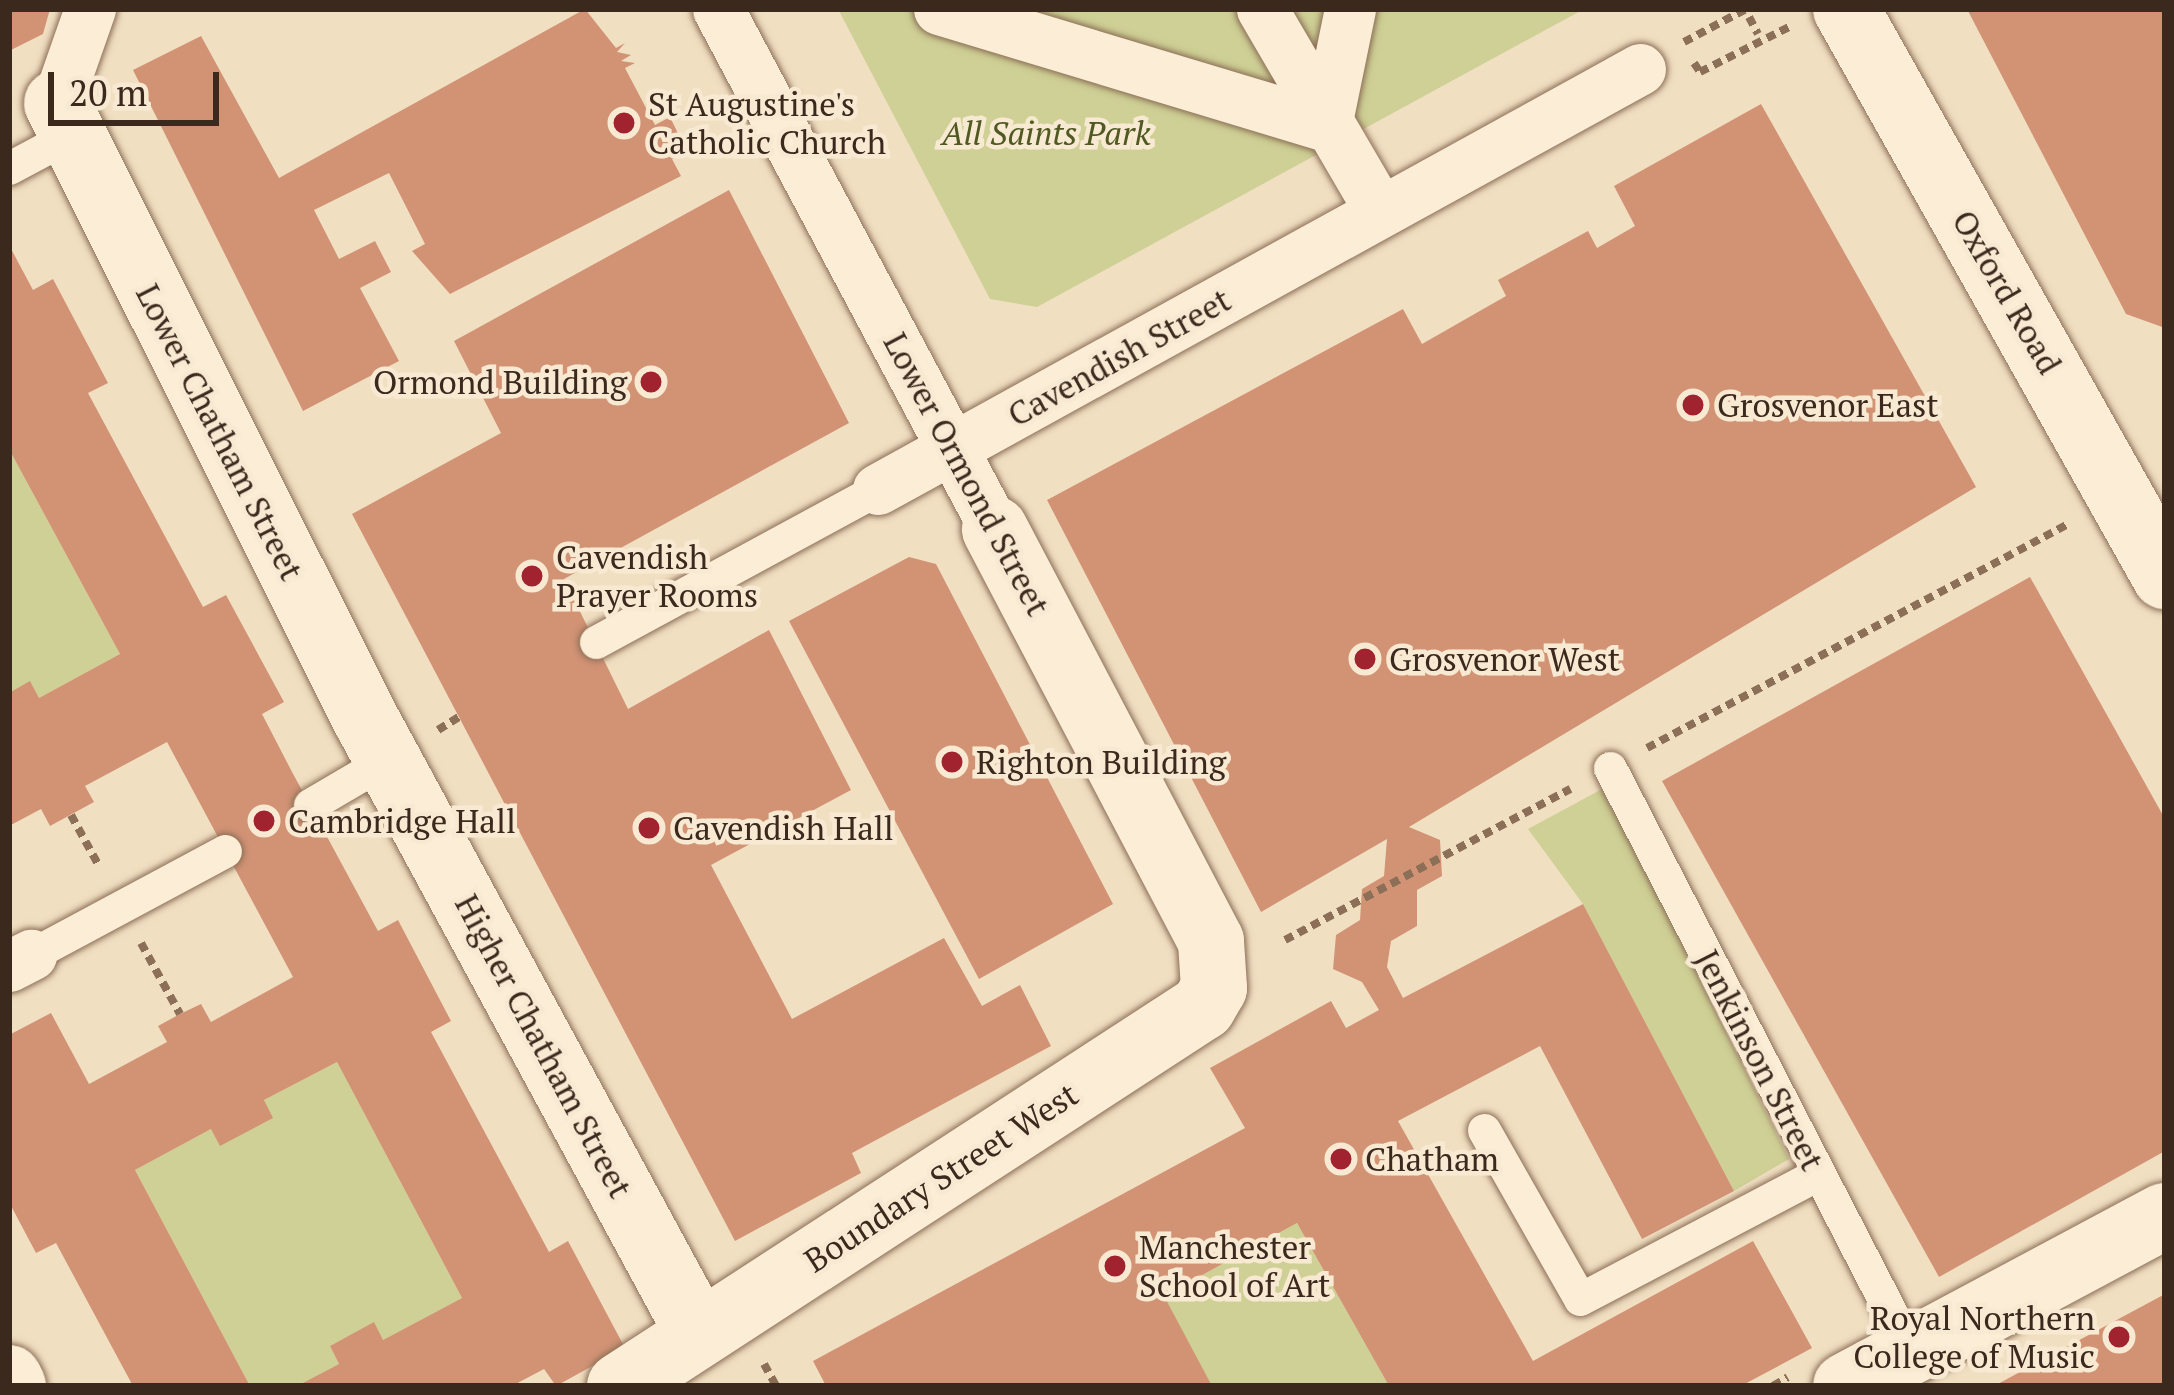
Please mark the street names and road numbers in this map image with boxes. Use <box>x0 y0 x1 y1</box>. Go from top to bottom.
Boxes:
street label: Oxford Road <box>1944 203 2070 381</box>
street label: Lower Chatham Street <box>128 277 312 587</box>
street label: Cavendish Street <box>1001 280 1237 434</box>
street label: Lower Ormond Street <box>876 326 1058 622</box>
street label: Higher Chatham Street <box>447 887 641 1205</box>
street label: Jenkinson Street <box>1687 943 1833 1177</box>
street label: Boundary Street West <box>797 1074 1085 1280</box>

